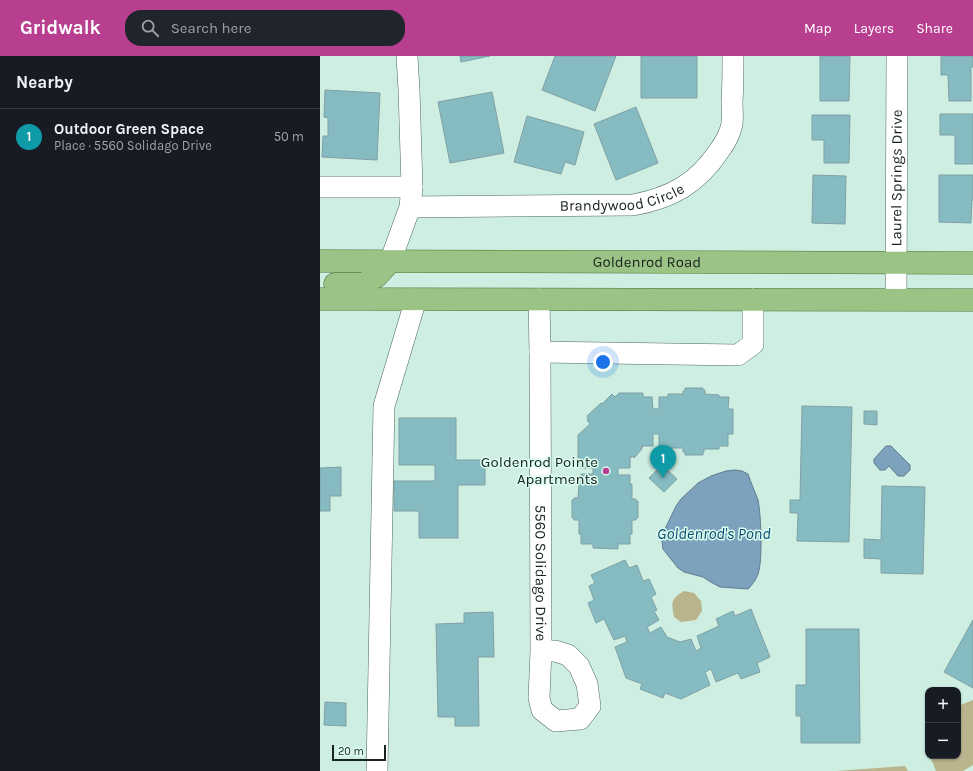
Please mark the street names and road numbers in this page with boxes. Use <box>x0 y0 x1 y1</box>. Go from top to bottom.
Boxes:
street label: Laurel Springs Drive <box>887 109 906 247</box>
street label: Brandywood Circle <box>560 179 687 215</box>
street label: Goldenrod Road <box>593 253 701 271</box>
street label: 5560 Solidago Drive <box>532 505 550 641</box>

